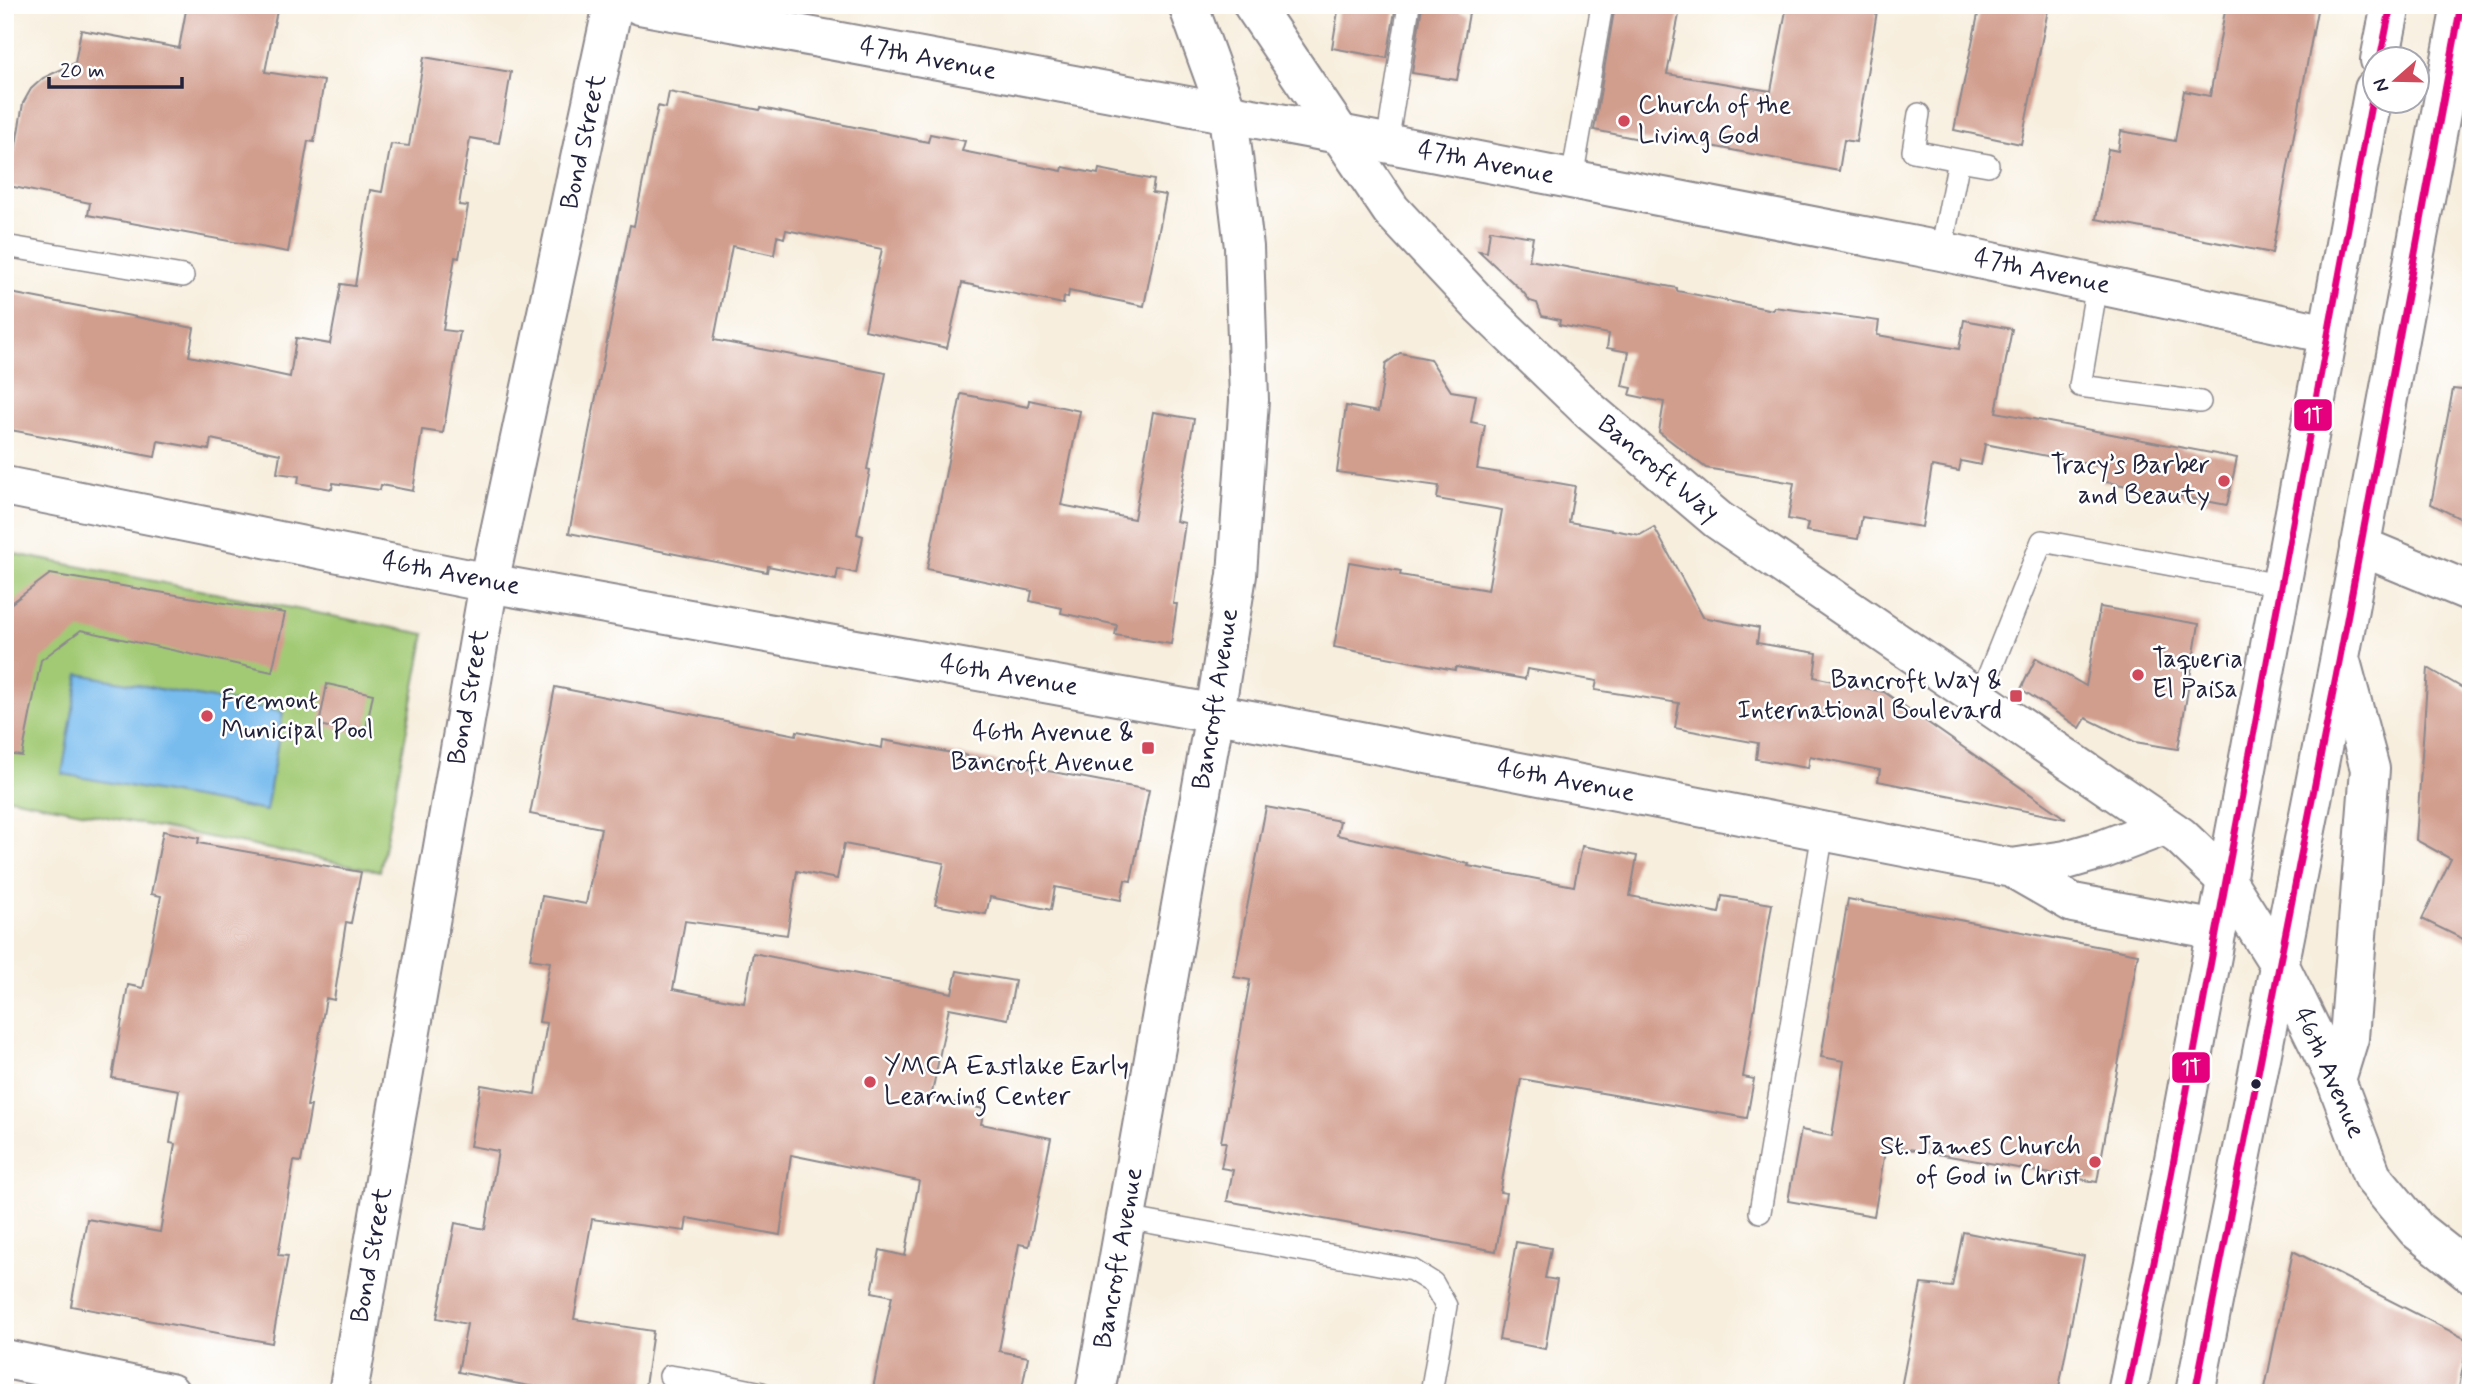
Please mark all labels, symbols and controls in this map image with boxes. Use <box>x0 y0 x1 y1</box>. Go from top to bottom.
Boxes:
street label: 47th Avenue <box>857 29 999 89</box>
scale bar <box>49 46 182 90</box>
north arrow <box>2360 46 2430 116</box>
text: 20 m <box>60 57 105 85</box>
street label: Bond Street <box>553 71 615 213</box>
text: N <box>2368 75 2395 96</box>
place label: Church of the Living God <box>1638 89 1791 153</box>
marker: Church of the Living God <box>1616 113 1632 129</box>
street label: 47th Avenue <box>1415 133 1557 193</box>
street label: 47th Avenue <box>1971 241 2114 303</box>
line badge: 1T <box>2293 398 2333 432</box>
text: 1T <box>2303 404 2324 429</box>
street label: Bancroft Way <box>1590 408 1726 530</box>
place label: Tracy’s Barber and Beauty <box>2051 449 2210 513</box>
marker: Tracy’s Barber and Beauty <box>2216 473 2232 489</box>
street label: 46th Avenue <box>379 544 523 604</box>
street label: Bancroft Avenue <box>1185 606 1247 792</box>
street label: Bond Street <box>440 626 498 768</box>
place label: Taqueria El Paisa <box>2152 643 2243 707</box>
street label: 46th Avenue <box>937 647 1081 705</box>
place label: Bancroft Way & International Boulevard <box>1737 664 2002 728</box>
marker: Taqueria El Paisa <box>2130 667 2146 683</box>
place label: Fremont Municipal Pool <box>221 684 374 748</box>
marker: Bancroft Way & International Boulevard <box>2008 688 2024 704</box>
marker: Fremont Municipal Pool <box>199 708 215 724</box>
place label: 46th Avenue & Bancroft Avenue <box>951 716 1134 780</box>
marker: 46th Avenue & Bancroft Avenue <box>1140 740 1156 756</box>
street label: 46th Avenue <box>1494 751 1638 811</box>
street label: 46th Avenue <box>2285 1002 2373 1144</box>
place label: YMCA Eastlake Early Learning Center <box>884 1050 1129 1117</box>
line badge: 1T <box>2171 1051 2211 1084</box>
text: 1T <box>2181 1056 2202 1081</box>
marker: YMCA Eastlake Early Learning Center <box>862 1074 878 1090</box>
unlabelled marker <box>2249 1077 2263 1091</box>
place label: St. James Church of God in Christ <box>1880 1130 2081 1194</box>
marker: St. James Church of God in Christ <box>2087 1154 2103 1170</box>
street label: Bancroft Avenue <box>1086 1165 1152 1351</box>
street label: Bond Street <box>343 1184 401 1326</box>

